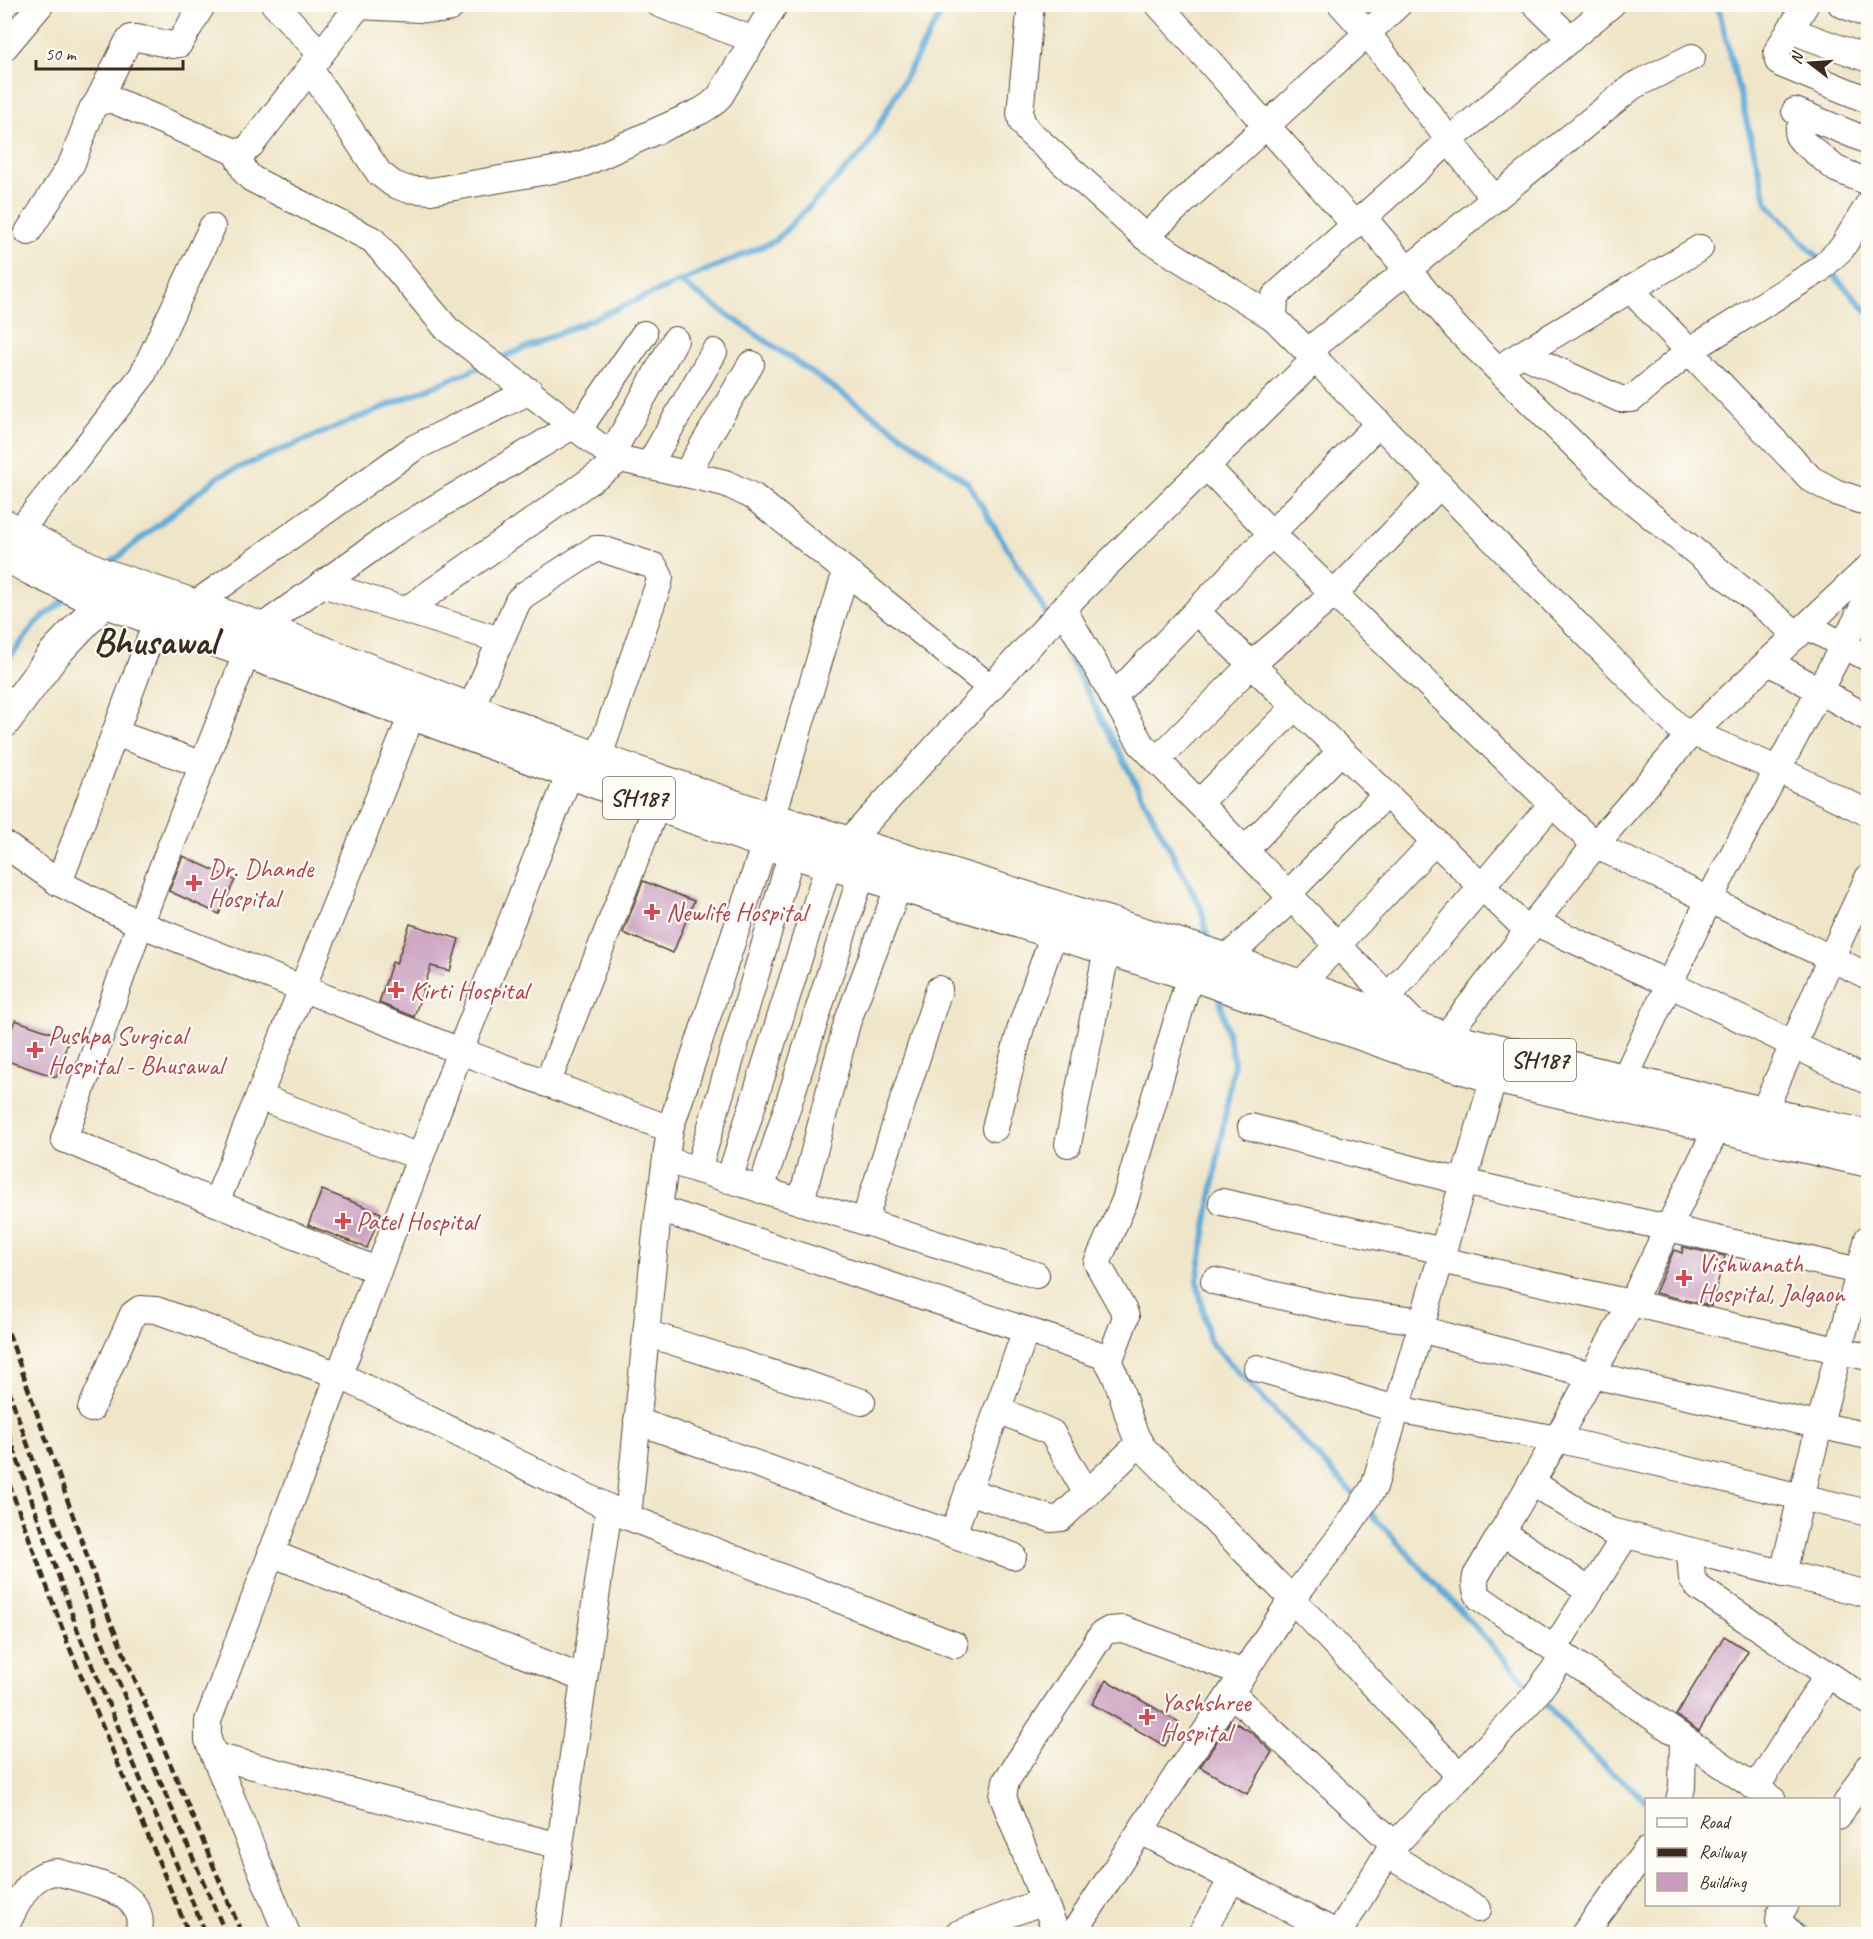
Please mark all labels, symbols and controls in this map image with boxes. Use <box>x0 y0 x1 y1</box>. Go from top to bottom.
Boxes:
scale bar <box>36 33 183 71</box>
north arrow <box>1780 33 1840 93</box>
text: 50 m <box>45 43 78 65</box>
text: N <box>1786 48 1809 67</box>
district label: Bhusawal <box>93 618 224 665</box>
road number: SH187 <box>603 777 675 819</box>
place label: Dr. Dhande Hospital <box>208 852 315 915</box>
marker: Dr. Dhande Hospital <box>185 874 203 892</box>
place label: Newlife Hospital <box>666 896 811 929</box>
marker: Newlife Hospital <box>643 903 661 921</box>
place label: Kirti Hospital <box>410 974 533 1007</box>
marker: Kirti Hospital <box>387 981 405 999</box>
place label: Pushpa Surgical Hospital - Bhusawal <box>48 1019 228 1082</box>
road number: SH187 <box>1504 1039 1576 1081</box>
marker: Pushpa Surgical Hospital - Bhusawal <box>26 1041 44 1059</box>
place label: Patel Hospital <box>356 1205 482 1238</box>
marker: Patel Hospital <box>334 1212 352 1230</box>
place label: Vishwanath Hospital, Jalgaon <box>1698 1247 1846 1310</box>
marker: Vishwanath Hospital, Jalgaon <box>1675 1269 1693 1287</box>
place label: Yashshree Hospital <box>1160 1686 1252 1749</box>
marker: Yashshree Hospital <box>1138 1708 1156 1726</box>
legend <box>1645 1798 1840 1906</box>
text: Road <box>1699 1811 1732 1833</box>
text: Railway <box>1699 1841 1747 1863</box>
text: Building <box>1699 1871 1748 1893</box>

